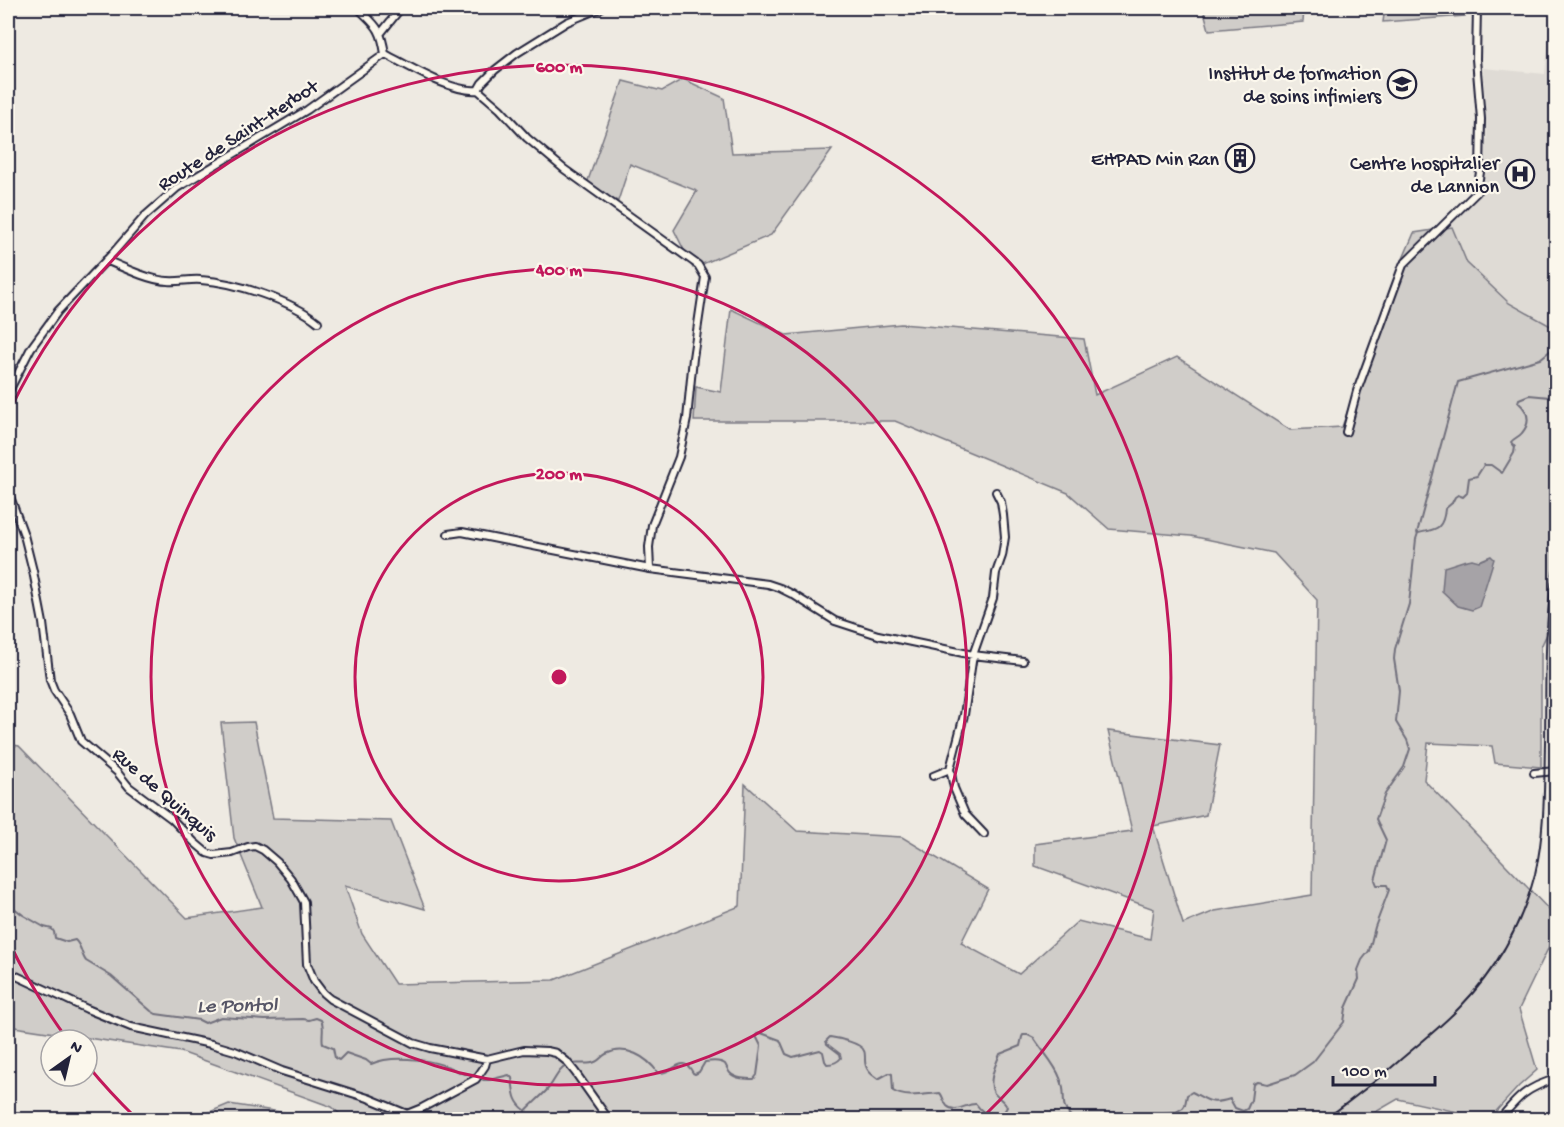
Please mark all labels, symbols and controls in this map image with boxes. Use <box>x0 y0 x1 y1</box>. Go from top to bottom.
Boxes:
text: 600 m <box>536 58 583 79</box>
place label: Institut de formation de soins infimiers <box>1208 64 1382 110</box>
school or university icon: Institut de formation de soins infimiers <box>1386 68 1418 100</box>
street label: Route de Saint-Herbot <box>154 75 325 197</box>
building icon: EHPAD Min Ran <box>1224 142 1256 174</box>
place label: EHPAD Min Ran <box>1091 150 1219 173</box>
place label: Centre hospitalier de Lannion <box>1350 154 1501 200</box>
hospital icon: Centre hospitalier de Lannion <box>1504 158 1536 190</box>
text: 400 m <box>535 261 582 282</box>
text: 200 m <box>536 465 582 486</box>
centre of rings <box>549 667 569 687</box>
street label: Rue de Quinquis <box>107 744 221 848</box>
water label: Le Pontol <box>197 994 279 1021</box>
north arrow <box>39 1028 99 1088</box>
text: N <box>66 1038 86 1060</box>
scale bar <box>1333 1049 1435 1087</box>
text: 100 m <box>1341 1062 1387 1083</box>

